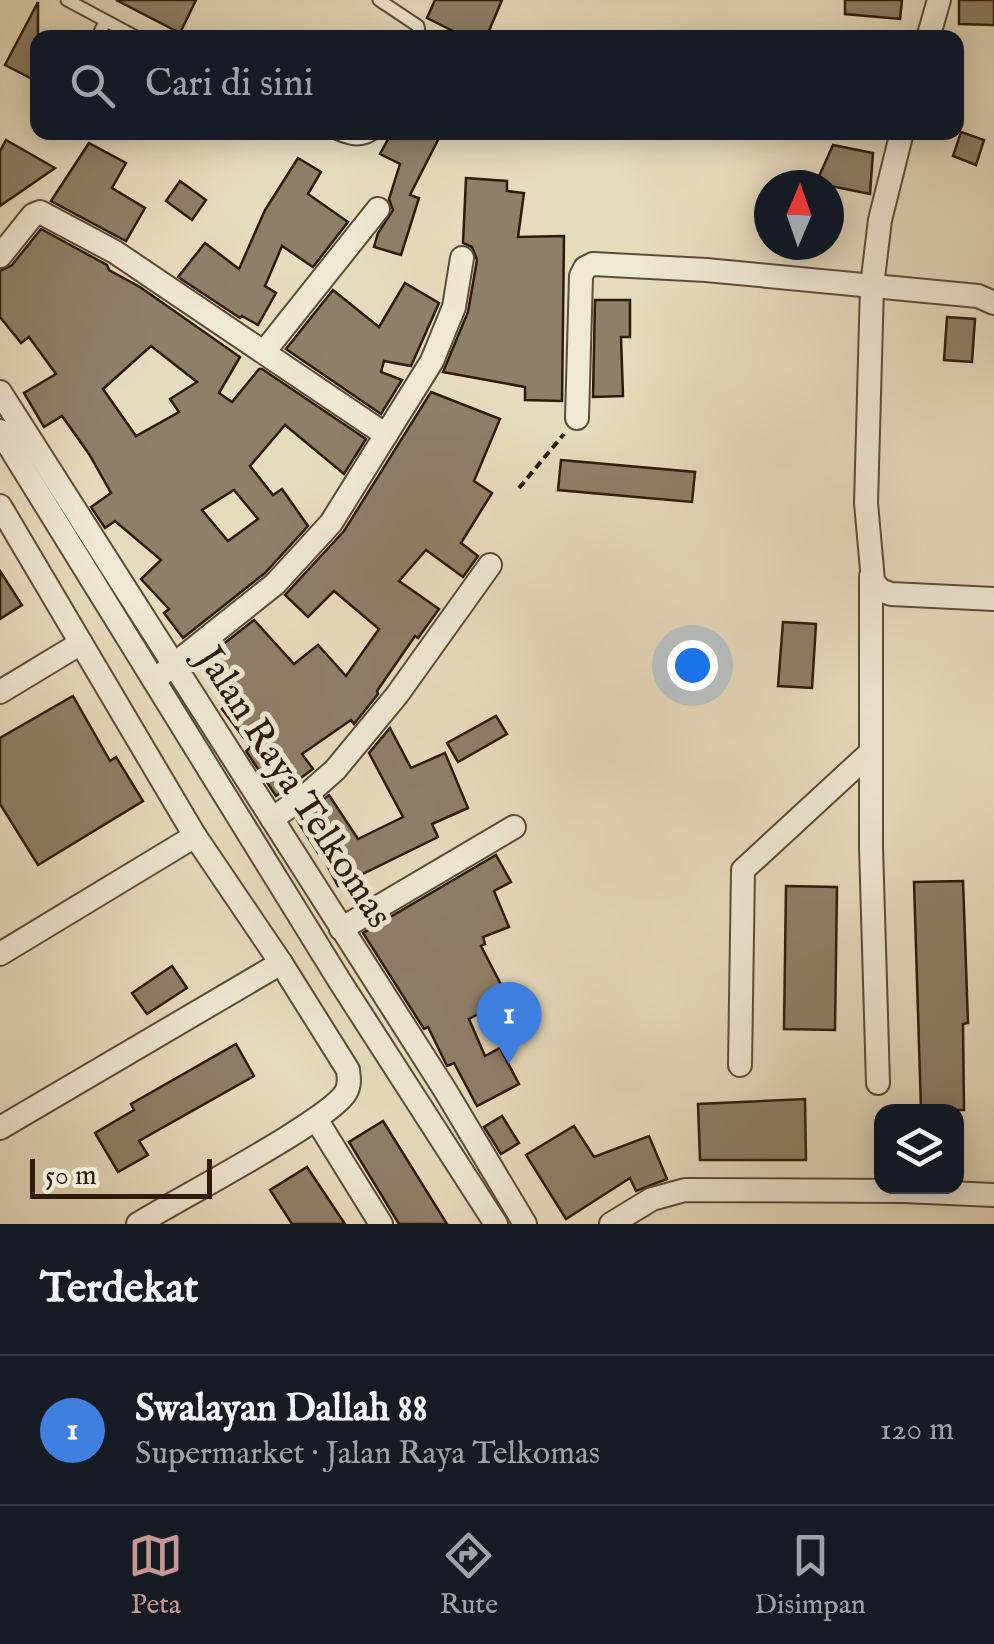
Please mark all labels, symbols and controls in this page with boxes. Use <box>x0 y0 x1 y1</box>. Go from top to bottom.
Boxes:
search box <box>30 30 964 140</box>
icon: search <box>65 58 120 113</box>
text: Cari di sini <box>145 61 314 109</box>
north arrow <box>754 170 844 260</box>
street label: Jalan Raya Telkomas <box>182 635 402 938</box>
your location <box>667 640 718 691</box>
pin: 1 <box>476 982 542 1064</box>
map controls <box>874 1104 964 1194</box>
button: layers <box>874 1104 964 1194</box>
scale bar <box>30 1154 212 1198</box>
text: 50 m <box>45 1159 97 1194</box>
text: Terdekat <box>40 1263 198 1316</box>
text: Swalayan Dallah 88 <box>135 1386 428 1434</box>
text: 1 <box>67 1410 78 1451</box>
text: 120 m <box>880 1410 954 1451</box>
text: Supermarket · Jalan Raya Telkomas <box>135 1434 600 1475</box>
tab: Peta <box>128 1528 183 1623</box>
tab: Rute <box>440 1528 498 1623</box>
tab: Disimpan <box>755 1528 866 1623</box>

